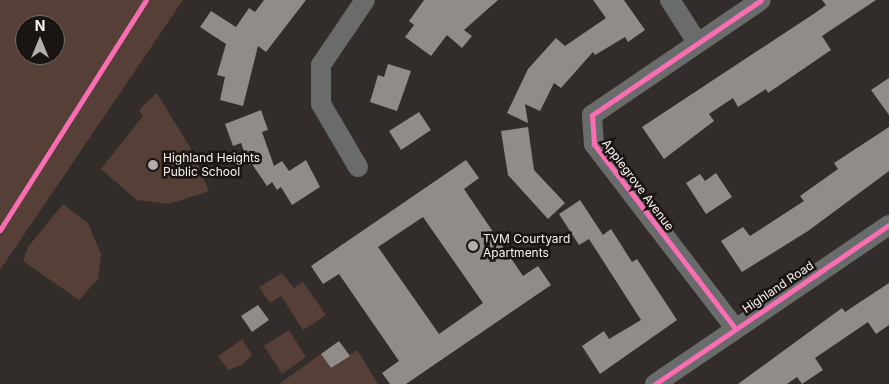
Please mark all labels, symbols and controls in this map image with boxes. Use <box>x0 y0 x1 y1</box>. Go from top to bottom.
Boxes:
north arrow <box>15 15 65 65</box>
text: N <box>35 17 45 34</box>
street label: Applegrove Avenue <box>599 137 677 233</box>
place label: Highland Heights Public School <box>163 151 260 179</box>
marker: Highland Heights Public School <box>147 159 159 171</box>
place label: TVM Courtyard Apartments <box>483 232 570 260</box>
marker: TVM Courtyard Apartments <box>467 240 479 252</box>
street label: Highland Road <box>740 258 816 316</box>

